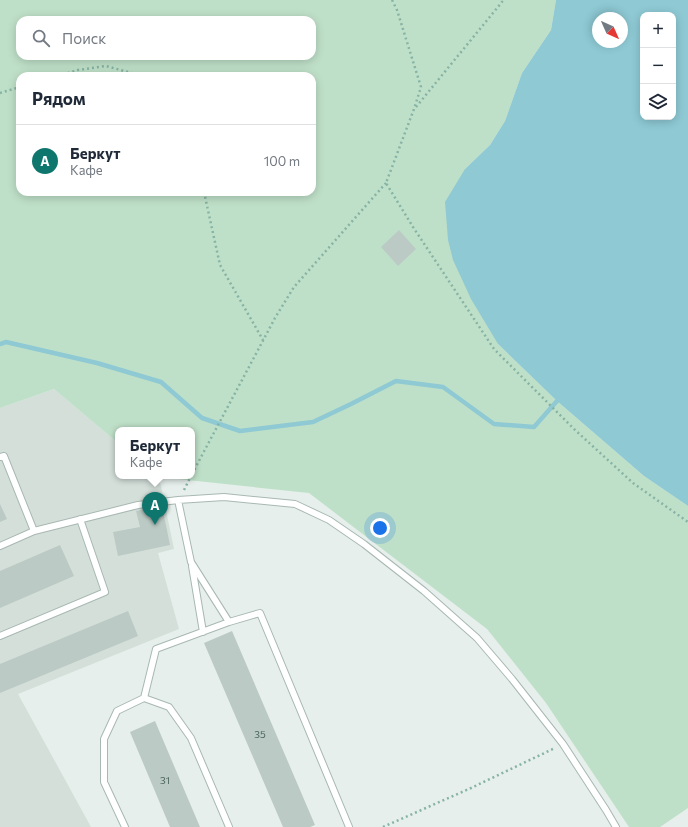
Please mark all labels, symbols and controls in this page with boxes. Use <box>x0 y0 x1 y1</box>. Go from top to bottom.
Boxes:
north arrow <box>592 12 628 48</box>
map controls <box>640 12 676 120</box>
button: + <box>640 12 676 48</box>
search box <box>16 16 316 60</box>
icon: search <box>30 27 52 49</box>
text: Поиск <box>62 29 106 47</box>
button: − <box>640 48 676 84</box>
button: layers <box>640 84 676 120</box>
text: Рядом <box>32 88 86 109</box>
text: Беркут <box>70 144 121 162</box>
text: A <box>40 153 50 169</box>
text: 100 m <box>264 153 300 169</box>
text: Кафе <box>70 162 103 178</box>
popup <box>115 427 195 479</box>
text: Беркут <box>130 436 180 454</box>
text: Кафе <box>130 454 162 470</box>
pin: A <box>142 492 168 525</box>
your location <box>370 518 390 538</box>
house number: 35 <box>254 728 266 740</box>
house number: 31 <box>160 774 170 786</box>

